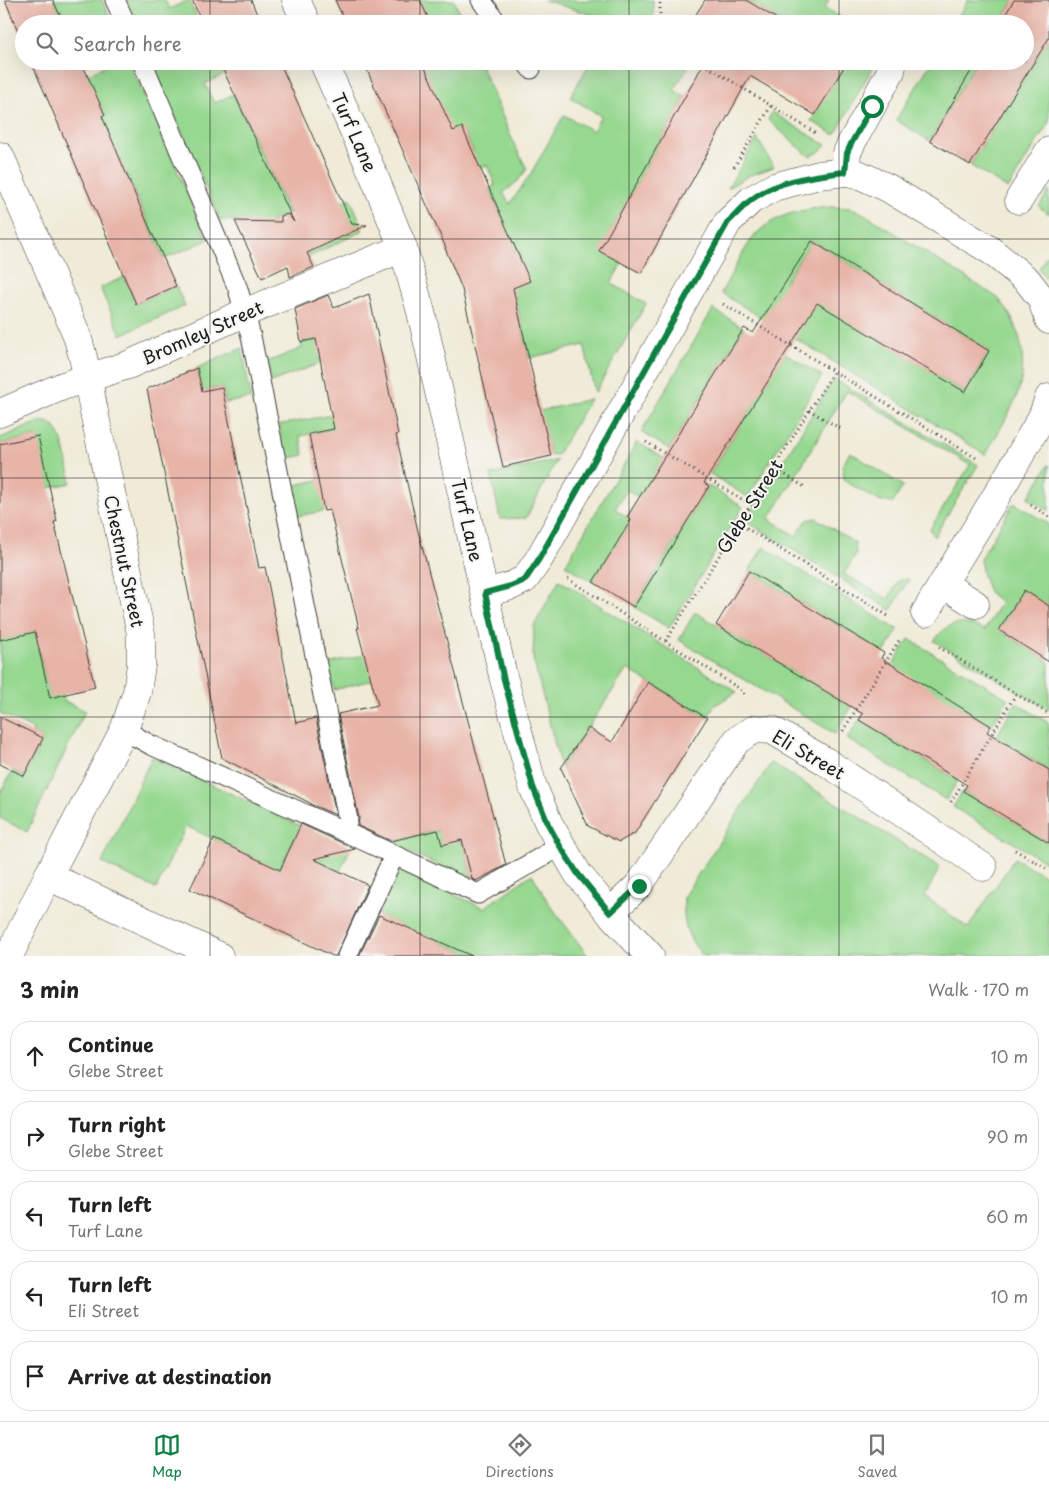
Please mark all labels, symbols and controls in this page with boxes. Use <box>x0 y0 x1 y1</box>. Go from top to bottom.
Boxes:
search box <box>15 15 1034 70</box>
icon: search <box>33 29 61 57</box>
text: Search here <box>73 29 182 57</box>
street label: Turf Lane <box>325 88 385 176</box>
route start <box>861 95 884 118</box>
street label: Bromley Street <box>137 293 267 371</box>
street label: Glebe Street <box>709 453 789 559</box>
street label: Turf Lane <box>445 476 491 564</box>
street label: Chestnut Street <box>98 492 152 630</box>
street label: Eli Street <box>768 722 850 786</box>
route end <box>628 875 651 898</box>
text: 3 min <box>20 973 79 1005</box>
text: Walk · 170 m <box>928 977 1029 1001</box>
text: Continue <box>68 1030 154 1058</box>
icon: ahead <box>21 1042 49 1070</box>
text: 10 m <box>991 1044 1028 1068</box>
text: Glebe Street <box>68 1058 163 1082</box>
text: Turn right <box>68 1110 166 1138</box>
icon: right <box>21 1122 49 1150</box>
text: 90 m <box>987 1124 1028 1148</box>
text: Glebe Street <box>68 1138 163 1162</box>
text: Turn left <box>68 1190 152 1218</box>
icon: left <box>21 1202 49 1230</box>
text: 60 m <box>986 1204 1028 1228</box>
text: Turf Lane <box>68 1218 143 1242</box>
text: Turn left <box>68 1270 152 1298</box>
icon: left <box>21 1282 49 1310</box>
text: 10 m <box>991 1284 1028 1308</box>
text: Eli Street <box>68 1298 139 1322</box>
icon: arrive <box>21 1362 49 1390</box>
text: Arrive at destination <box>68 1362 272 1390</box>
tab: Map <box>152 1431 182 1482</box>
tab: Directions <box>486 1431 554 1482</box>
tab: Saved <box>857 1431 897 1482</box>

